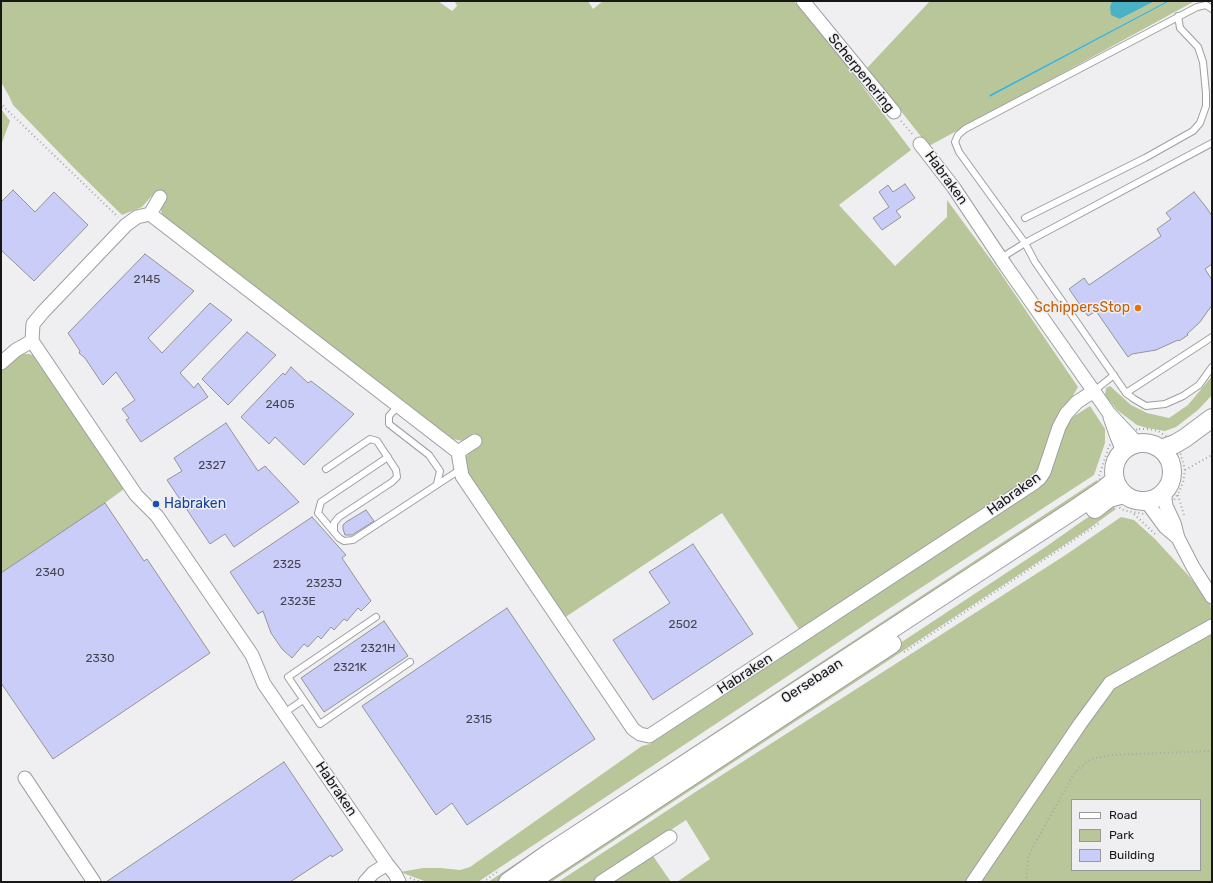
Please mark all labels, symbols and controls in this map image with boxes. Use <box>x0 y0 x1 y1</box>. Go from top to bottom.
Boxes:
street label: Scherpenering <box>824 30 898 116</box>
street label: Habraken <box>921 148 971 208</box>
house number: 2145 <box>134 273 160 287</box>
place label: SchippersStop <box>1034 300 1130 316</box>
marker: SchippersStop <box>1133 303 1143 313</box>
house number: 2405 <box>265 398 295 412</box>
house number: 2327 <box>198 459 226 473</box>
street label: Habraken <box>984 469 1044 519</box>
place label: Habraken <box>164 496 226 512</box>
marker: Habraken <box>151 499 161 509</box>
house number: 2325 <box>273 558 301 572</box>
house number: 2340 <box>35 566 65 580</box>
house number: 2323J <box>306 577 342 591</box>
house number: 2323E <box>280 595 316 609</box>
house number: 2502 <box>669 618 697 632</box>
house number: 2321H <box>360 642 396 656</box>
street label: Habraken <box>714 650 776 698</box>
house number: 2330 <box>85 652 115 666</box>
street label: Oersebaan <box>778 655 846 707</box>
house number: 2321K <box>333 661 367 675</box>
house number: 2315 <box>466 713 492 727</box>
street label: Habraken <box>312 759 360 819</box>
legend <box>1071 799 1201 871</box>
text: Road <box>1109 808 1137 822</box>
text: Park <box>1109 828 1134 842</box>
text: Building <box>1109 848 1155 862</box>

